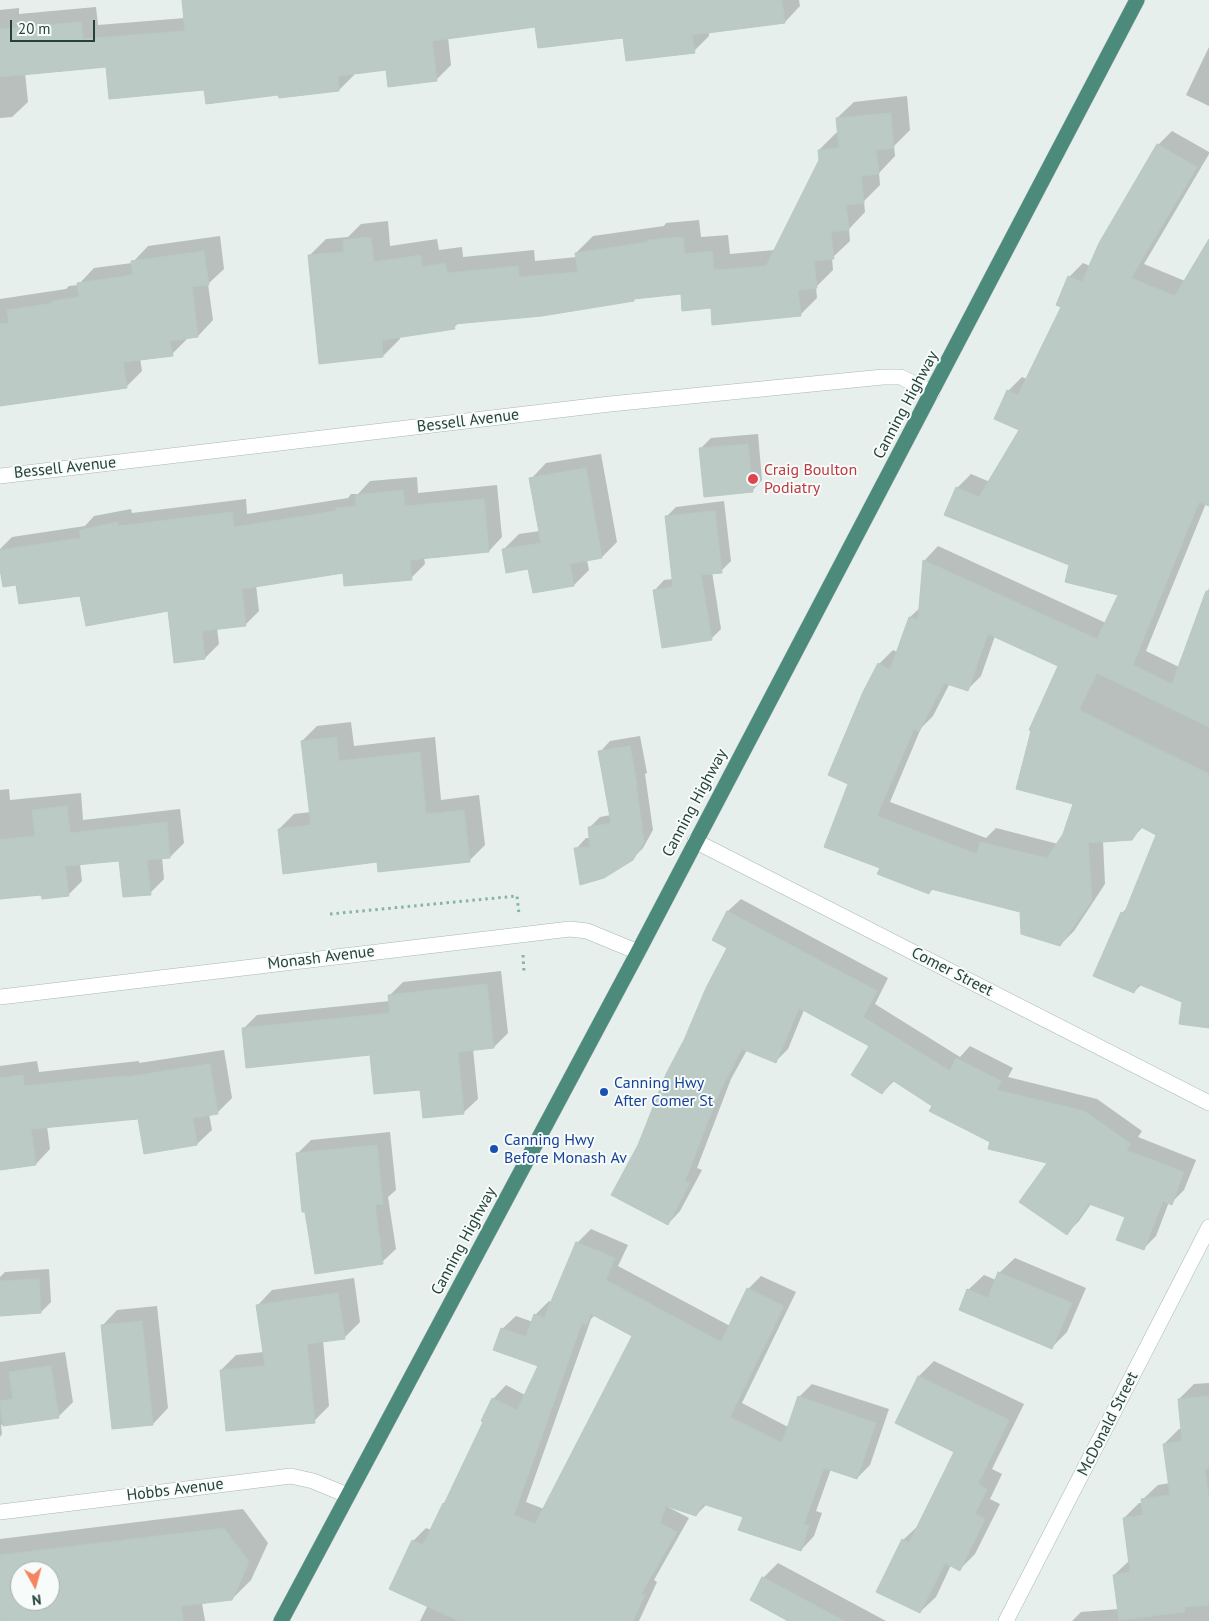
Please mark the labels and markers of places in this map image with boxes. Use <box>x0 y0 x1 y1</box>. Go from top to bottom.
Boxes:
place label: Craig Boulton Podiatry <box>764 460 857 498</box>
marker: Craig Boulton Podiatry <box>746 472 760 486</box>
place label: Canning Hwy After Comer St <box>614 1073 713 1111</box>
marker: Canning Hwy After Comer St <box>598 1086 610 1098</box>
place label: Canning Hwy Before Monash Av <box>504 1130 627 1168</box>
marker: Canning Hwy Before Monash Av <box>488 1143 500 1155</box>

